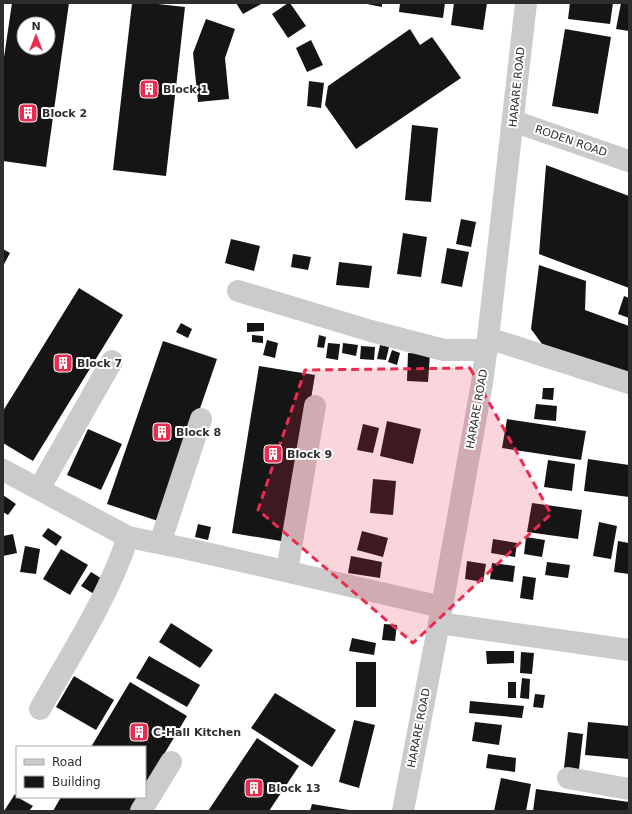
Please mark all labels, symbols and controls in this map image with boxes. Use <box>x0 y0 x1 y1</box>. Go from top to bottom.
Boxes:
north arrow <box>16 16 56 56</box>
text: N <box>31 20 41 33</box>
street label: HARARE ROAD <box>506 46 528 128</box>
building icon: Block 1 <box>138 78 160 100</box>
place label: Block 1 <box>163 83 208 96</box>
building icon: Block 2 <box>17 102 39 124</box>
place label: Block 2 <box>42 107 87 120</box>
street label: RODEN ROAD <box>533 123 609 159</box>
building icon: Block 7 <box>52 352 74 374</box>
place label: Block 7 <box>77 357 122 370</box>
street label: HARARE ROAD <box>464 368 490 450</box>
building icon: Block 8 <box>151 421 173 443</box>
place label: Block 8 <box>176 426 221 439</box>
building icon: Block 9 <box>262 443 284 465</box>
place label: Block 9 <box>287 448 332 461</box>
street label: HARARE ROAD <box>405 687 433 769</box>
building icon: C-Hall Kitchen <box>128 721 150 743</box>
place label: C-Hall Kitchen <box>153 726 241 739</box>
legend <box>16 746 146 798</box>
text: Road <box>52 755 82 769</box>
text: Building <box>52 775 101 789</box>
building icon: Block 13 <box>243 777 265 799</box>
place label: Block 13 <box>268 782 321 795</box>

